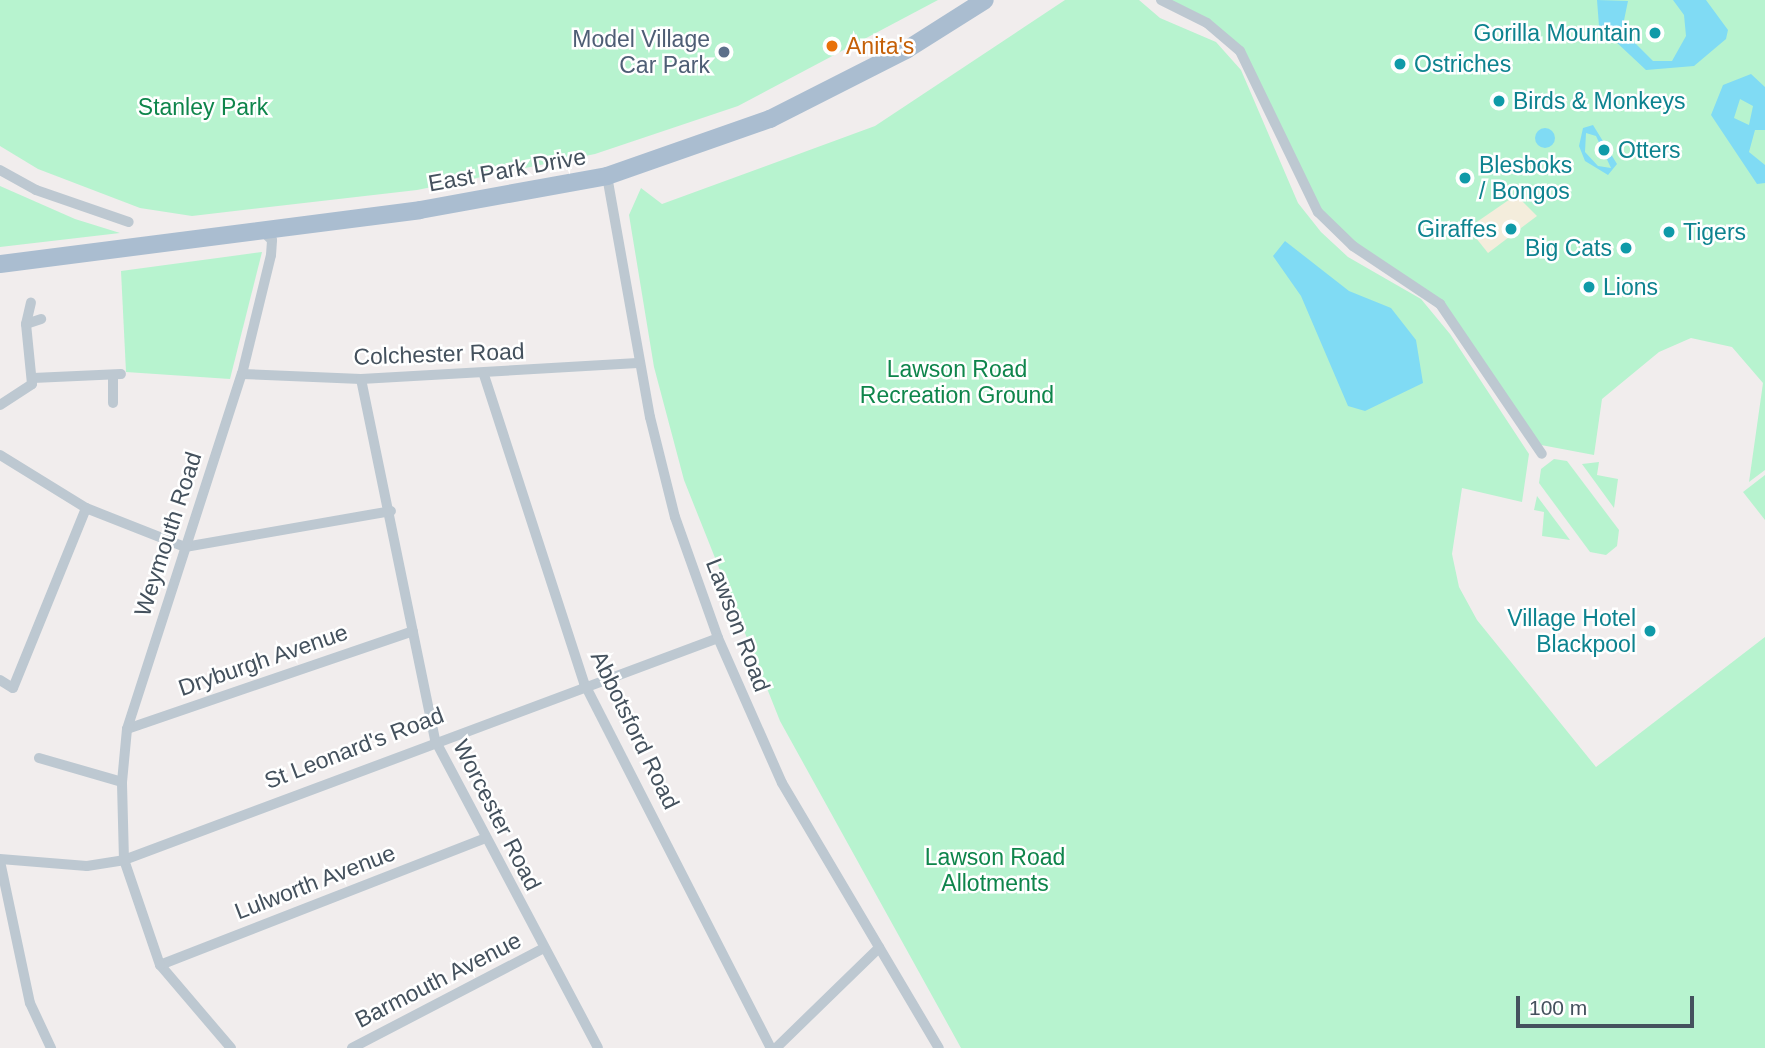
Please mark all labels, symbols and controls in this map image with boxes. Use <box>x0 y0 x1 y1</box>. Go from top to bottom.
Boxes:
place label: Gorilla Mountain <box>1474 19 1641 47</box>
place label: Model Village Car Park <box>572 25 710 79</box>
marker: Gorilla Mountain <box>1647 25 1663 41</box>
place label: Anita's <box>846 32 914 60</box>
marker: Anita's <box>824 38 840 54</box>
marker: Model Village Car Park <box>716 44 732 60</box>
place label: Ostriches <box>1414 50 1511 78</box>
marker: Ostriches <box>1392 56 1408 72</box>
place label: Birds & Monkeys <box>1513 87 1686 115</box>
park label: Stanley Park <box>138 93 268 121</box>
marker: Birds & Monkeys <box>1491 93 1507 109</box>
place label: Otters <box>1618 136 1681 164</box>
marker: Otters <box>1596 142 1612 158</box>
street label: East Park Drive <box>426 143 588 197</box>
place label: Blesboks / Bongos <box>1479 151 1572 205</box>
marker: Blesboks / Bongos <box>1457 170 1473 186</box>
place label: Giraffes <box>1417 215 1497 243</box>
place label: Tigers <box>1683 218 1746 246</box>
marker: Giraffes <box>1503 221 1519 237</box>
marker: Tigers <box>1661 224 1677 240</box>
place label: Big Cats <box>1525 234 1612 262</box>
marker: Big Cats <box>1618 240 1634 256</box>
place label: Lions <box>1603 273 1658 301</box>
marker: Lions <box>1581 279 1597 295</box>
street label: Colchester Road <box>353 337 525 371</box>
park label: Lawson Road Recreation Ground <box>860 355 1054 409</box>
street label: Weymouth Road <box>128 448 208 620</box>
street label: Lawson Road <box>700 554 776 696</box>
place label: Village Hotel Blackpool <box>1507 604 1636 658</box>
street label: Dryburgh Avenue <box>174 618 352 702</box>
marker: Village Hotel Blackpool <box>1642 623 1658 639</box>
street label: Abbotsford Road <box>585 646 685 814</box>
street label: St Leonard's Road <box>260 701 448 795</box>
street label: Worcester Road <box>447 735 547 895</box>
street label: Lulworth Avenue <box>230 838 400 926</box>
park label: Lawson Road Allotments <box>925 843 1065 897</box>
street label: Barmouth Avenue <box>350 926 526 1034</box>
scale bar <box>1520 982 1698 1026</box>
text: 100 m <box>1529 996 1587 1019</box>

